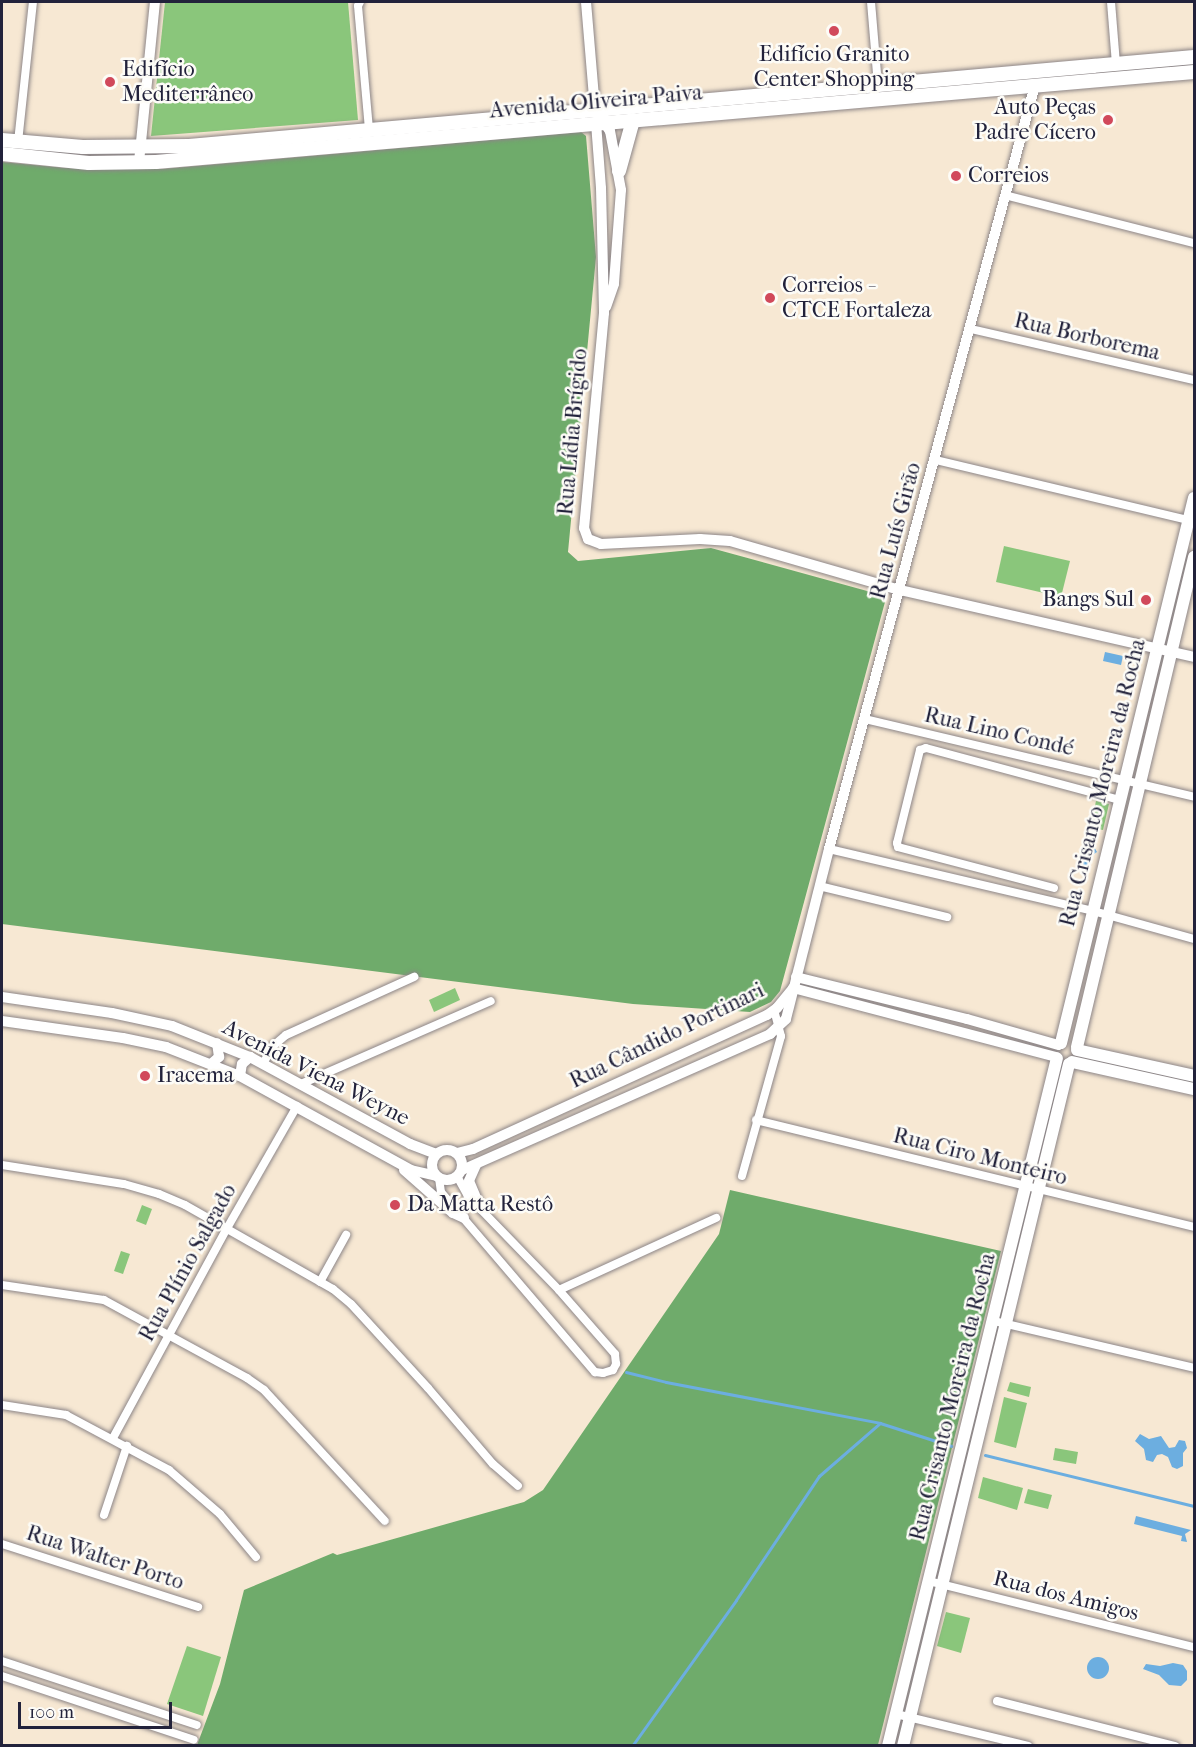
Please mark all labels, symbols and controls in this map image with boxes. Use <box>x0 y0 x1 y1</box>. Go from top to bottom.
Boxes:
marker: Edifício Granito Center Shopping <box>827 24 841 38</box>
place label: Edifício Granito Center Shopping <box>754 41 914 92</box>
place label: Edifício Mediterrâneo <box>122 56 253 107</box>
marker: Edifício Mediterrâneo <box>103 75 117 89</box>
street label: Avenida Oliveira Paiva <box>489 80 703 124</box>
place label: Auto Peças Padre Cícero <box>974 94 1096 146</box>
marker: Auto Peças Padre Cícero <box>1101 113 1115 127</box>
place label: Correios <box>968 163 1049 189</box>
marker: Correios <box>949 169 963 183</box>
place label: Correios - CTCE Fortaleza <box>782 272 932 324</box>
marker: Correios - CTCE Fortaleza <box>763 291 777 305</box>
street label: Rua Borborema <box>1012 307 1162 367</box>
street label: Rua Lídia Brígido <box>553 348 593 516</box>
street label: Rua Luís Girão <box>865 460 927 602</box>
place label: Bangs Sul <box>1042 587 1134 613</box>
marker: Bangs Sul <box>1139 593 1153 607</box>
street label: Rua Crisanto Moreira da Rocha <box>1054 636 1152 930</box>
street label: Rua Lino Condé <box>922 702 1076 762</box>
street label: Rua Cândido Portinari <box>565 977 769 1095</box>
street label: Avenida Viena Weyne <box>218 1014 414 1132</box>
place label: Iracema <box>157 1063 234 1089</box>
marker: Iracema <box>138 1069 152 1083</box>
street label: Rua Ciro Monteiro <box>890 1123 1070 1191</box>
street label: Rua Plínio Salgado <box>134 1179 242 1347</box>
place label: Da Matta Restô <box>407 1192 553 1218</box>
marker: Da Matta Restô <box>388 1198 402 1212</box>
street label: Rua Crisanto Moreira da Rocha <box>904 1250 1002 1544</box>
street label: Rua Walter Porto <box>23 1520 187 1596</box>
street label: Rua dos Amigos <box>991 1565 1141 1627</box>
scale bar <box>21 1690 176 1728</box>
text: 100 m <box>29 1702 74 1723</box>

